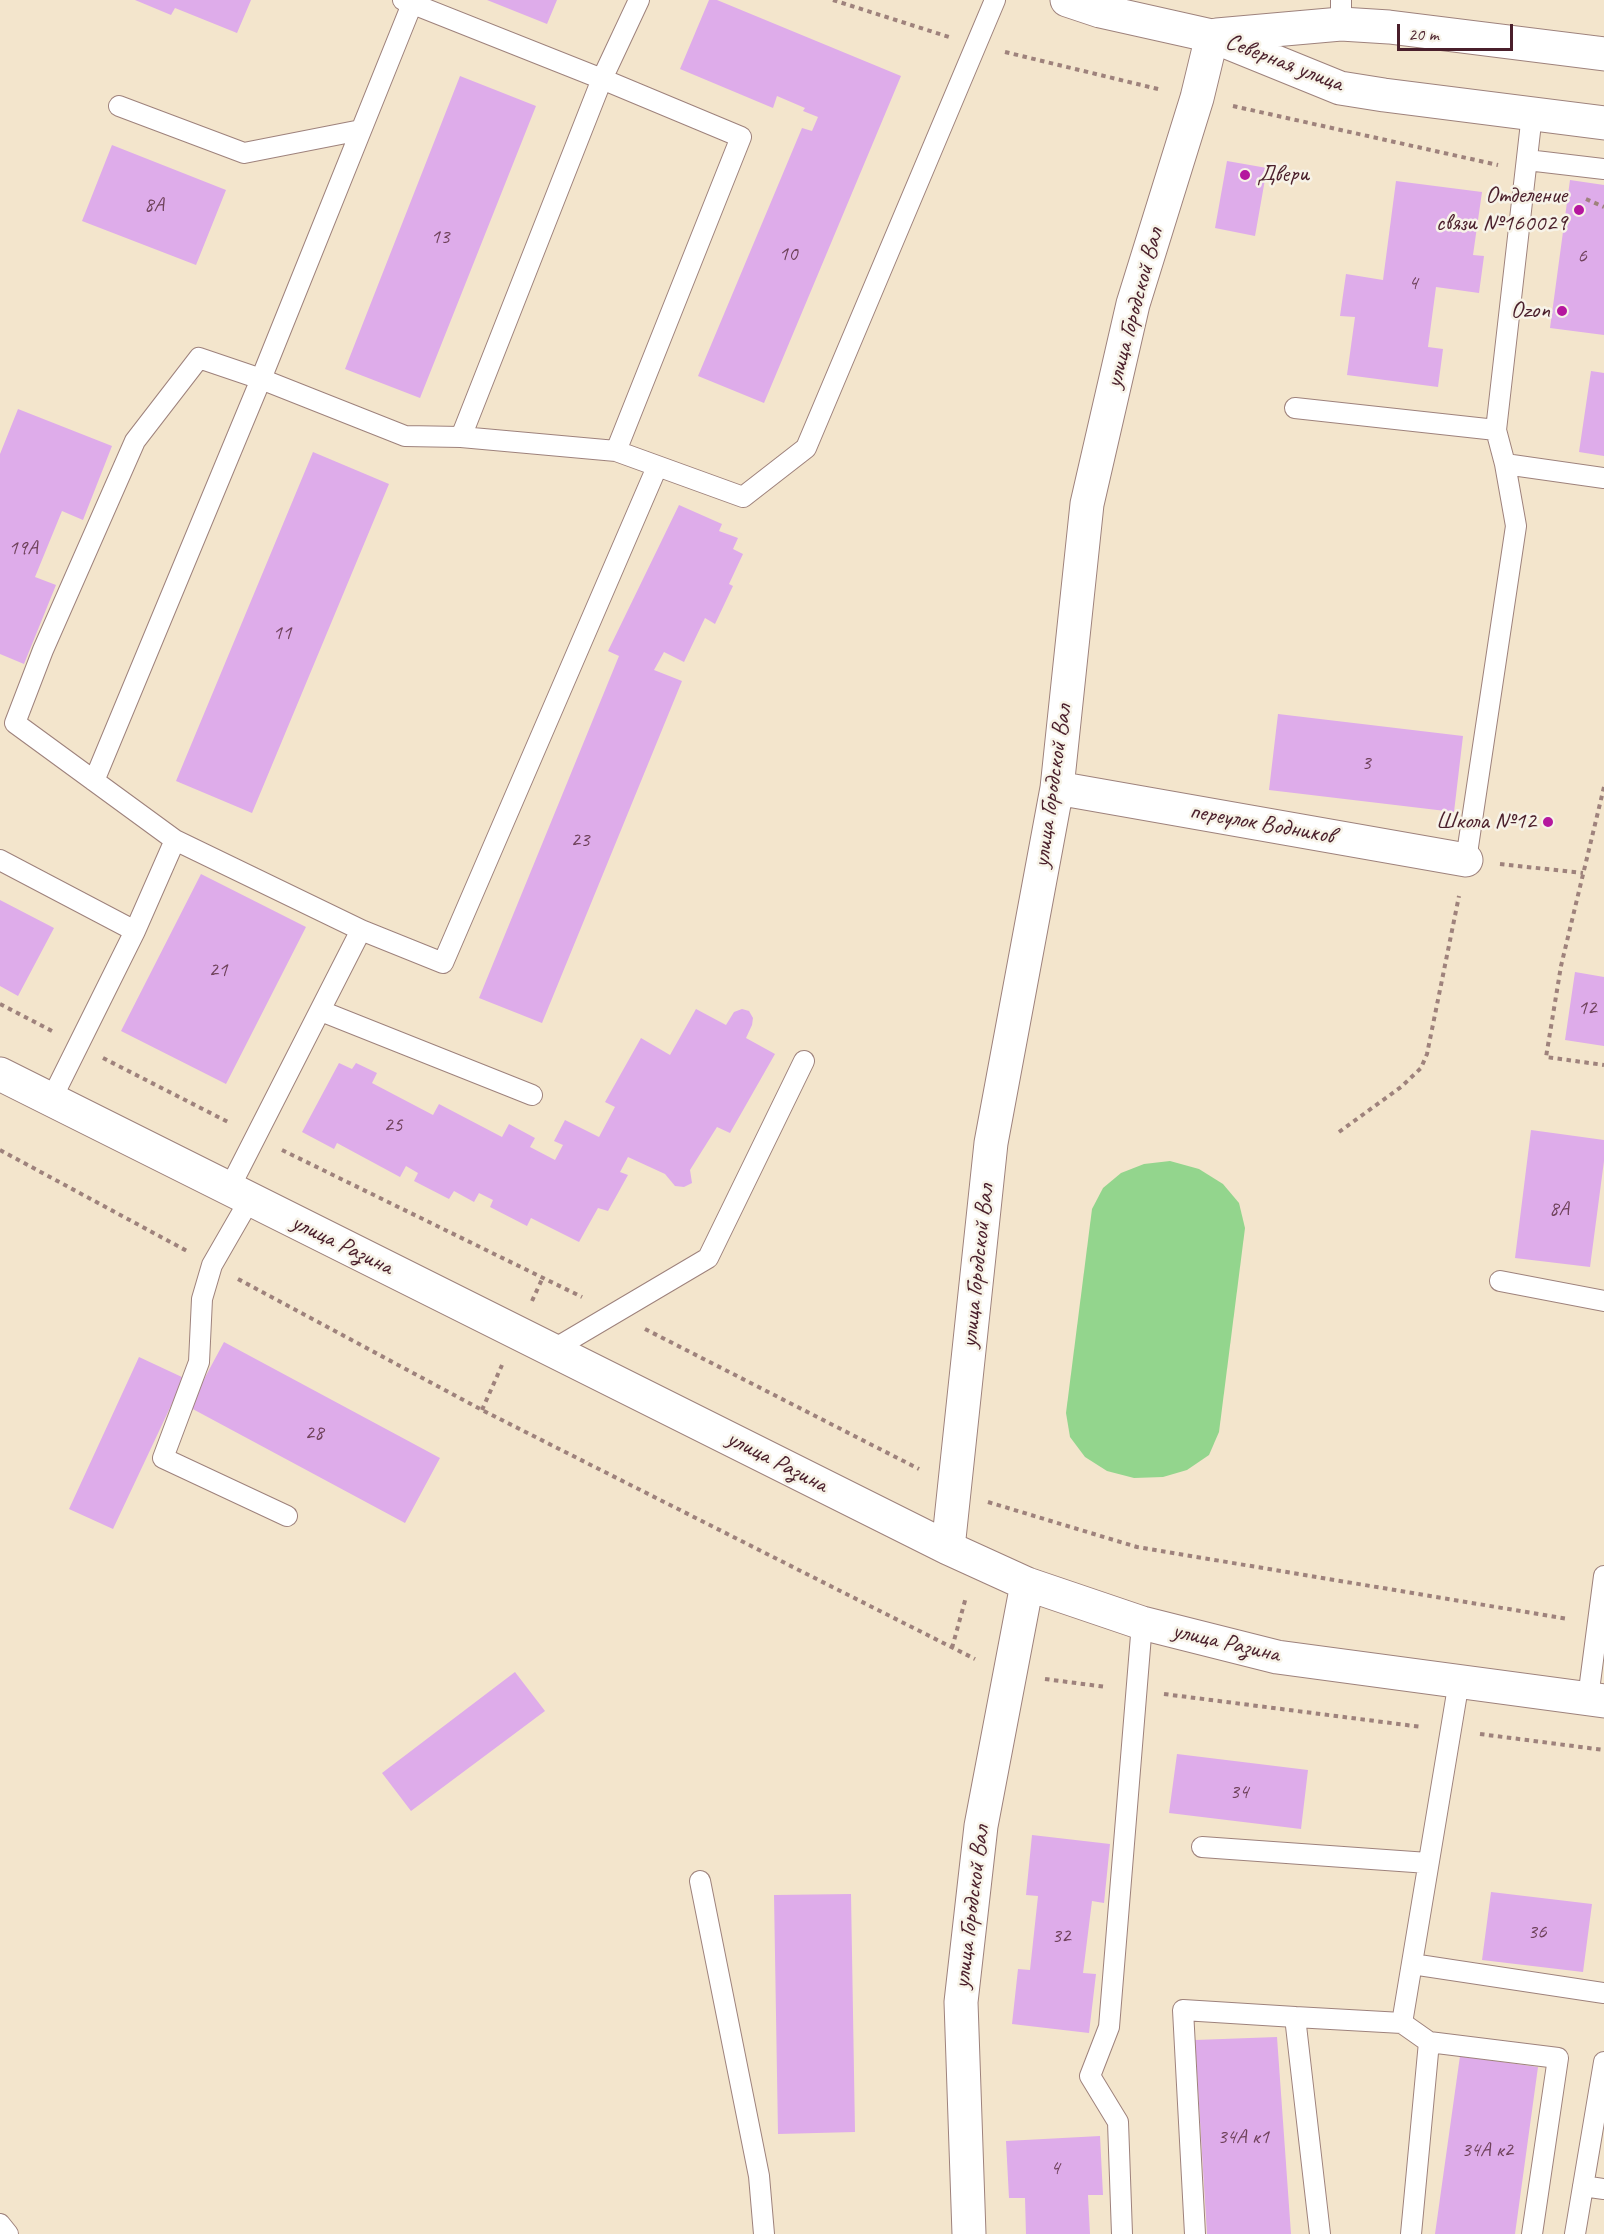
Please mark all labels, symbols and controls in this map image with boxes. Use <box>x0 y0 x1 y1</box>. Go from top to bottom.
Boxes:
scale bar <box>1400 12 1516 50</box>
text: 20 m <box>1408 23 1439 45</box>
street label: Северная улица <box>1221 27 1347 99</box>
place label: Двери <box>1257 161 1309 189</box>
marker: Двери <box>1238 168 1252 182</box>
place label: Отделение связи №160029 <box>1436 182 1567 238</box>
house number: 8А <box>144 192 164 218</box>
marker: Отделение связи №160029 <box>1572 203 1586 217</box>
house number: 13 <box>431 224 449 250</box>
street label: улица Городской Вал <box>1100 225 1170 391</box>
house number: 10 <box>779 241 797 267</box>
house number: 6 <box>1577 243 1587 269</box>
house number: 4 <box>1408 270 1418 296</box>
place label: Ozon <box>1511 297 1550 325</box>
marker: Ozon <box>1555 304 1569 318</box>
house number: 19А <box>8 535 38 561</box>
house number: 11 <box>273 620 291 646</box>
street label: улица Городской Вал <box>1027 703 1079 869</box>
house number: 3 <box>1361 750 1371 776</box>
street label: переулок Водников <box>1187 797 1337 851</box>
place label: Школа №12 <box>1436 808 1536 836</box>
marker: Школа №12 <box>1541 815 1555 829</box>
house number: 23 <box>571 827 589 853</box>
house number: 21 <box>209 957 227 983</box>
house number: 12 <box>1578 995 1596 1021</box>
house number: 25 <box>384 1112 402 1138</box>
street label: улица Городской Вал <box>955 1183 1001 1349</box>
house number: 8А <box>1549 1196 1569 1222</box>
street label: улица Разина <box>287 1208 397 1282</box>
house number: 28 <box>305 1420 323 1446</box>
street label: улица Разина <box>722 1424 832 1500</box>
street label: улица Разина <box>1170 1617 1282 1669</box>
house number: 34 <box>1230 1779 1248 1805</box>
street label: улица Городской Вал <box>948 1824 996 1990</box>
house number: 36 <box>1528 1919 1546 1945</box>
house number: 32 <box>1052 1923 1070 1949</box>
house number: 34А к1 <box>1217 2124 1269 2150</box>
house number: 34А к2 <box>1461 2137 1513 2163</box>
house number: 4 <box>1050 2155 1060 2181</box>

